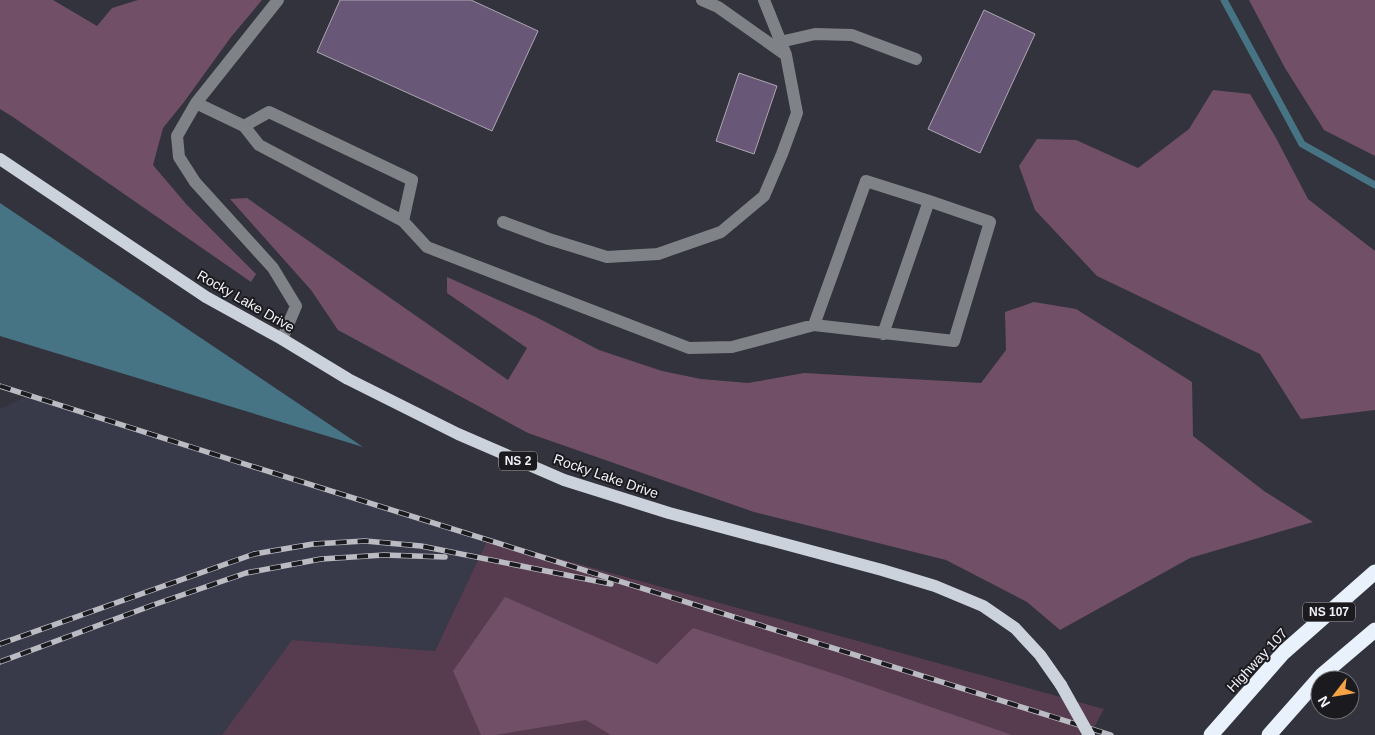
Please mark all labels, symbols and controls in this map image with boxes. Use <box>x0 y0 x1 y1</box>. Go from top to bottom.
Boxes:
street label: Rocky Lake Drive <box>194 267 298 335</box>
street label: Rocky Lake Drive <box>552 451 661 501</box>
road number: NS 2 <box>499 452 537 471</box>
road number: NS 107 <box>1303 602 1355 622</box>
street label: Highway 107 <box>1224 625 1291 695</box>
north arrow <box>1310 670 1360 720</box>
text: N <box>1314 693 1333 710</box>

